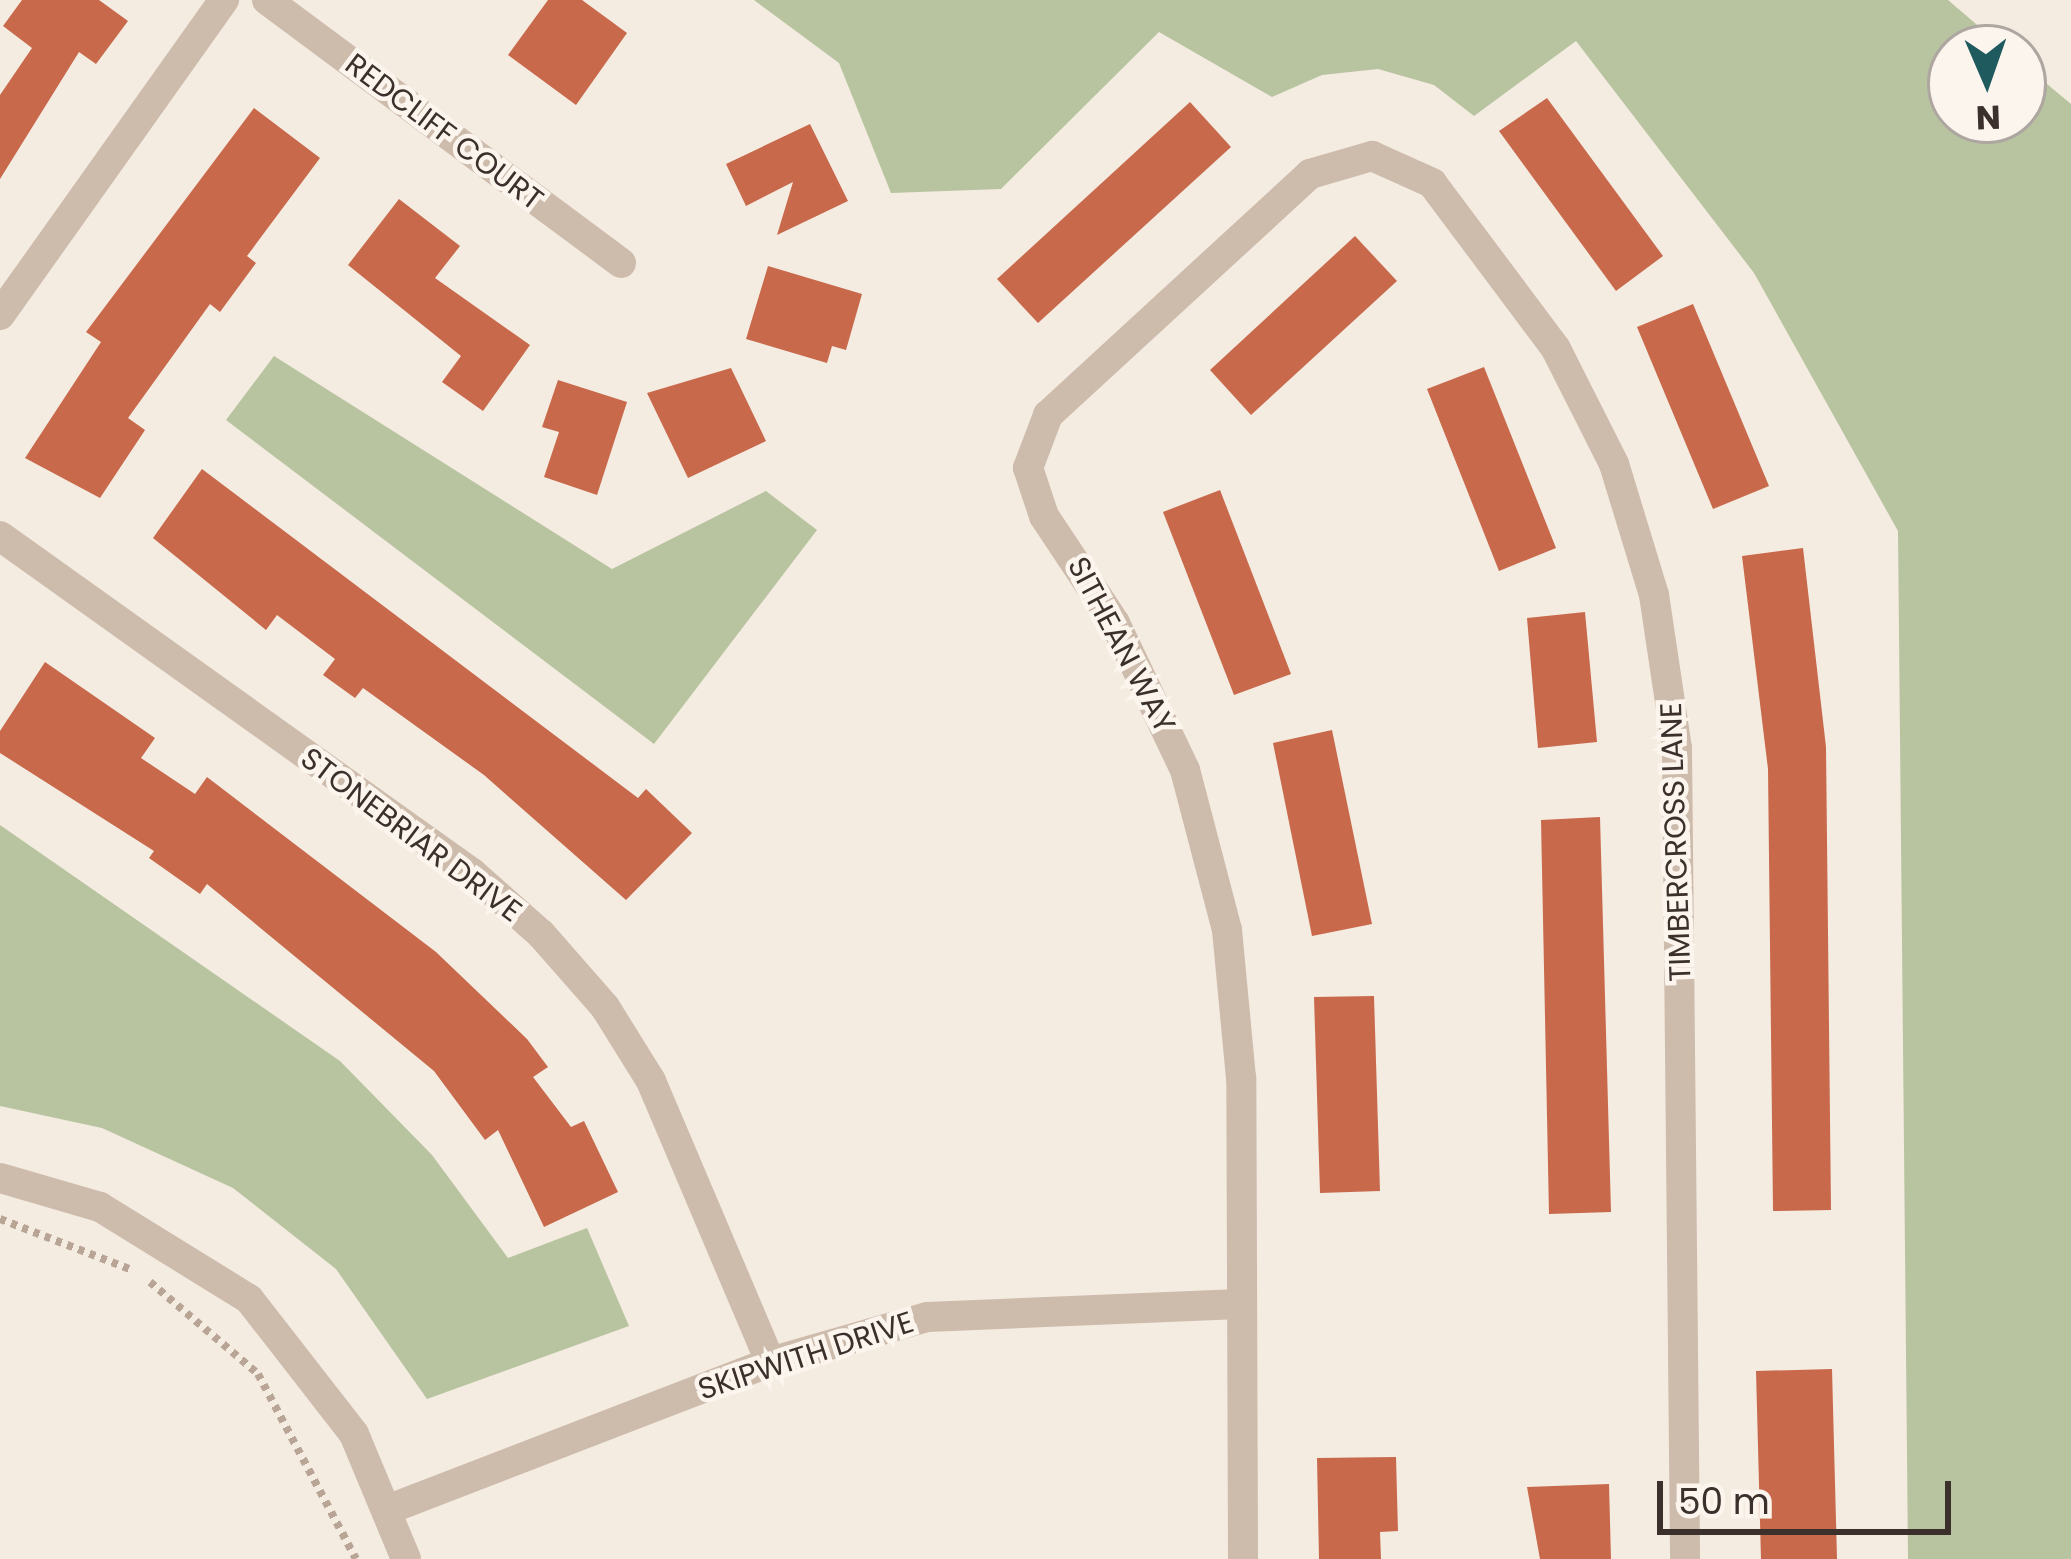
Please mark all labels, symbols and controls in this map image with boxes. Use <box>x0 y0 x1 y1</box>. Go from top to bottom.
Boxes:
north arrow <box>1927 24 2047 144</box>
street label: REDCLIFF COURT <box>338 46 550 218</box>
text: N <box>1975 94 2001 141</box>
street label: SITHEAN WAY <box>1060 551 1182 739</box>
street label: TIMBERCROSS LANE <box>1653 702 1699 982</box>
street label: STONEBRIAR DRIVE <box>294 740 528 930</box>
street label: SKIPWITH DRIVE <box>694 1304 918 1408</box>
scale bar <box>1663 1457 1957 1531</box>
text: 50 m <box>1678 1476 1770 1527</box>

